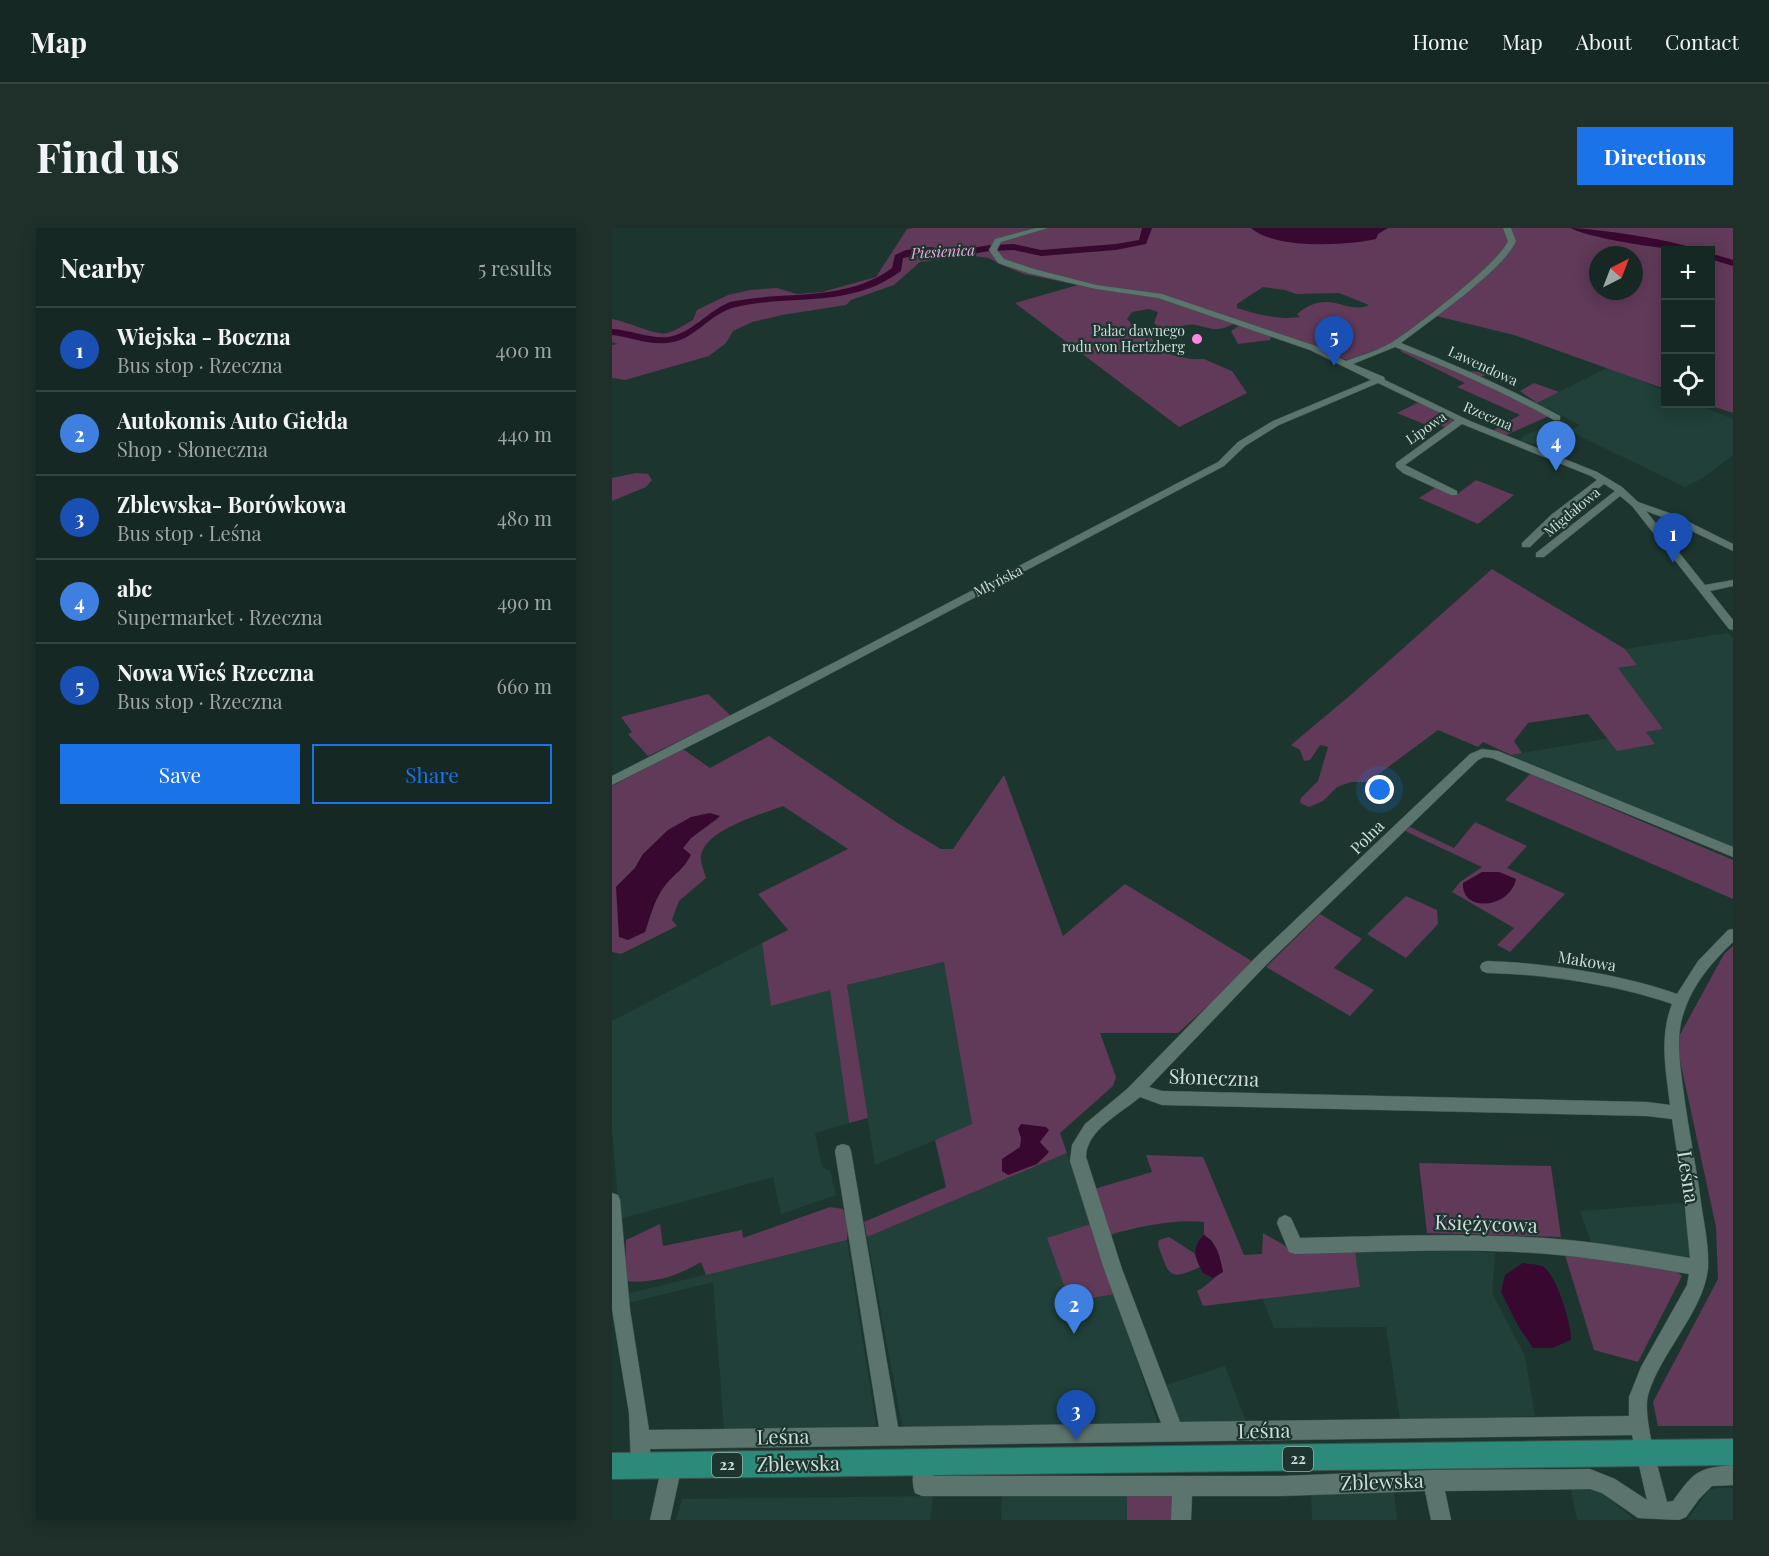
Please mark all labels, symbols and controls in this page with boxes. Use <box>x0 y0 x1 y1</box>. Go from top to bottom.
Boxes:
text: Map <box>30 23 87 60</box>
text: Home <box>1413 27 1469 55</box>
text: Map <box>1502 27 1543 55</box>
text: About <box>1576 27 1632 55</box>
text: Contact <box>1665 27 1739 55</box>
button: Directions <box>1577 127 1733 185</box>
text: Find us <box>36 128 180 184</box>
water label: Piesienica <box>909 239 976 263</box>
north arrow <box>1589 246 1643 300</box>
map controls <box>1661 246 1715 408</box>
button: + <box>1661 246 1715 300</box>
text: Nearby <box>60 250 145 285</box>
text: 5 results <box>478 254 552 281</box>
button: − <box>1661 300 1715 354</box>
pin: 5 <box>1314 316 1354 366</box>
text: Wiejska - Boczna <box>117 321 291 351</box>
place label: Pałac dawnego rodu von Hertzberg <box>1062 321 1186 356</box>
marker: Pałac dawnego rodu von Hertzberg <box>1190 332 1204 346</box>
text: 1 <box>76 336 83 363</box>
text: 400 m <box>495 336 552 363</box>
street label: Lawendowa <box>1445 341 1521 390</box>
text: Bus stop · Rzeczna <box>117 351 283 378</box>
button: locate <box>1661 354 1715 408</box>
street label: Rzeczna <box>1461 397 1516 434</box>
text: Autokomis Auto Giełda <box>117 405 348 435</box>
street label: Lipowa <box>1402 407 1450 448</box>
text: 2 <box>74 420 85 447</box>
text: 440 m <box>498 420 552 447</box>
pin: 4 <box>1536 422 1576 471</box>
text: Shop · Słoneczna <box>117 435 268 462</box>
street label: Migdałowa <box>1540 483 1604 541</box>
text: Zblewska- Borówkowa <box>117 489 346 519</box>
text: 3 <box>75 504 84 531</box>
text: 480 m <box>497 504 552 531</box>
pin: 1 <box>1654 514 1692 563</box>
text: Bus stop · Leśna <box>117 519 262 546</box>
street label: Młyńska <box>970 560 1025 601</box>
text: abc <box>117 573 152 603</box>
text: 4 <box>74 588 85 615</box>
text: 490 m <box>497 588 552 615</box>
text: Supermarket · Rzeczna <box>117 603 323 630</box>
text: Nowa Wieś Rzeczna <box>117 657 314 687</box>
text: 5 <box>75 672 84 699</box>
text: 660 m <box>497 672 552 699</box>
text: Bus stop · Rzeczna <box>117 687 283 714</box>
button: Save <box>60 744 300 804</box>
button: Share <box>312 744 552 804</box>
your location <box>1365 775 1394 804</box>
street label: Polna <box>1345 815 1388 858</box>
street label: Makowa <box>1556 946 1618 975</box>
street label: Słoneczna <box>1168 1061 1260 1092</box>
street label: Leśna <box>1672 1149 1707 1205</box>
street label: Księżycowa <box>1434 1207 1538 1238</box>
pin: 2 <box>1054 1284 1094 1334</box>
pin: 3 <box>1056 1390 1096 1440</box>
street label: Leśna <box>1237 1416 1291 1443</box>
street label: Leśna <box>756 1422 810 1449</box>
road number: 22 <box>1283 1447 1313 1471</box>
street label: Zblewska <box>756 1448 840 1477</box>
road number: 22 <box>712 1453 742 1477</box>
street label: Zblewska <box>1340 1466 1424 1495</box>

